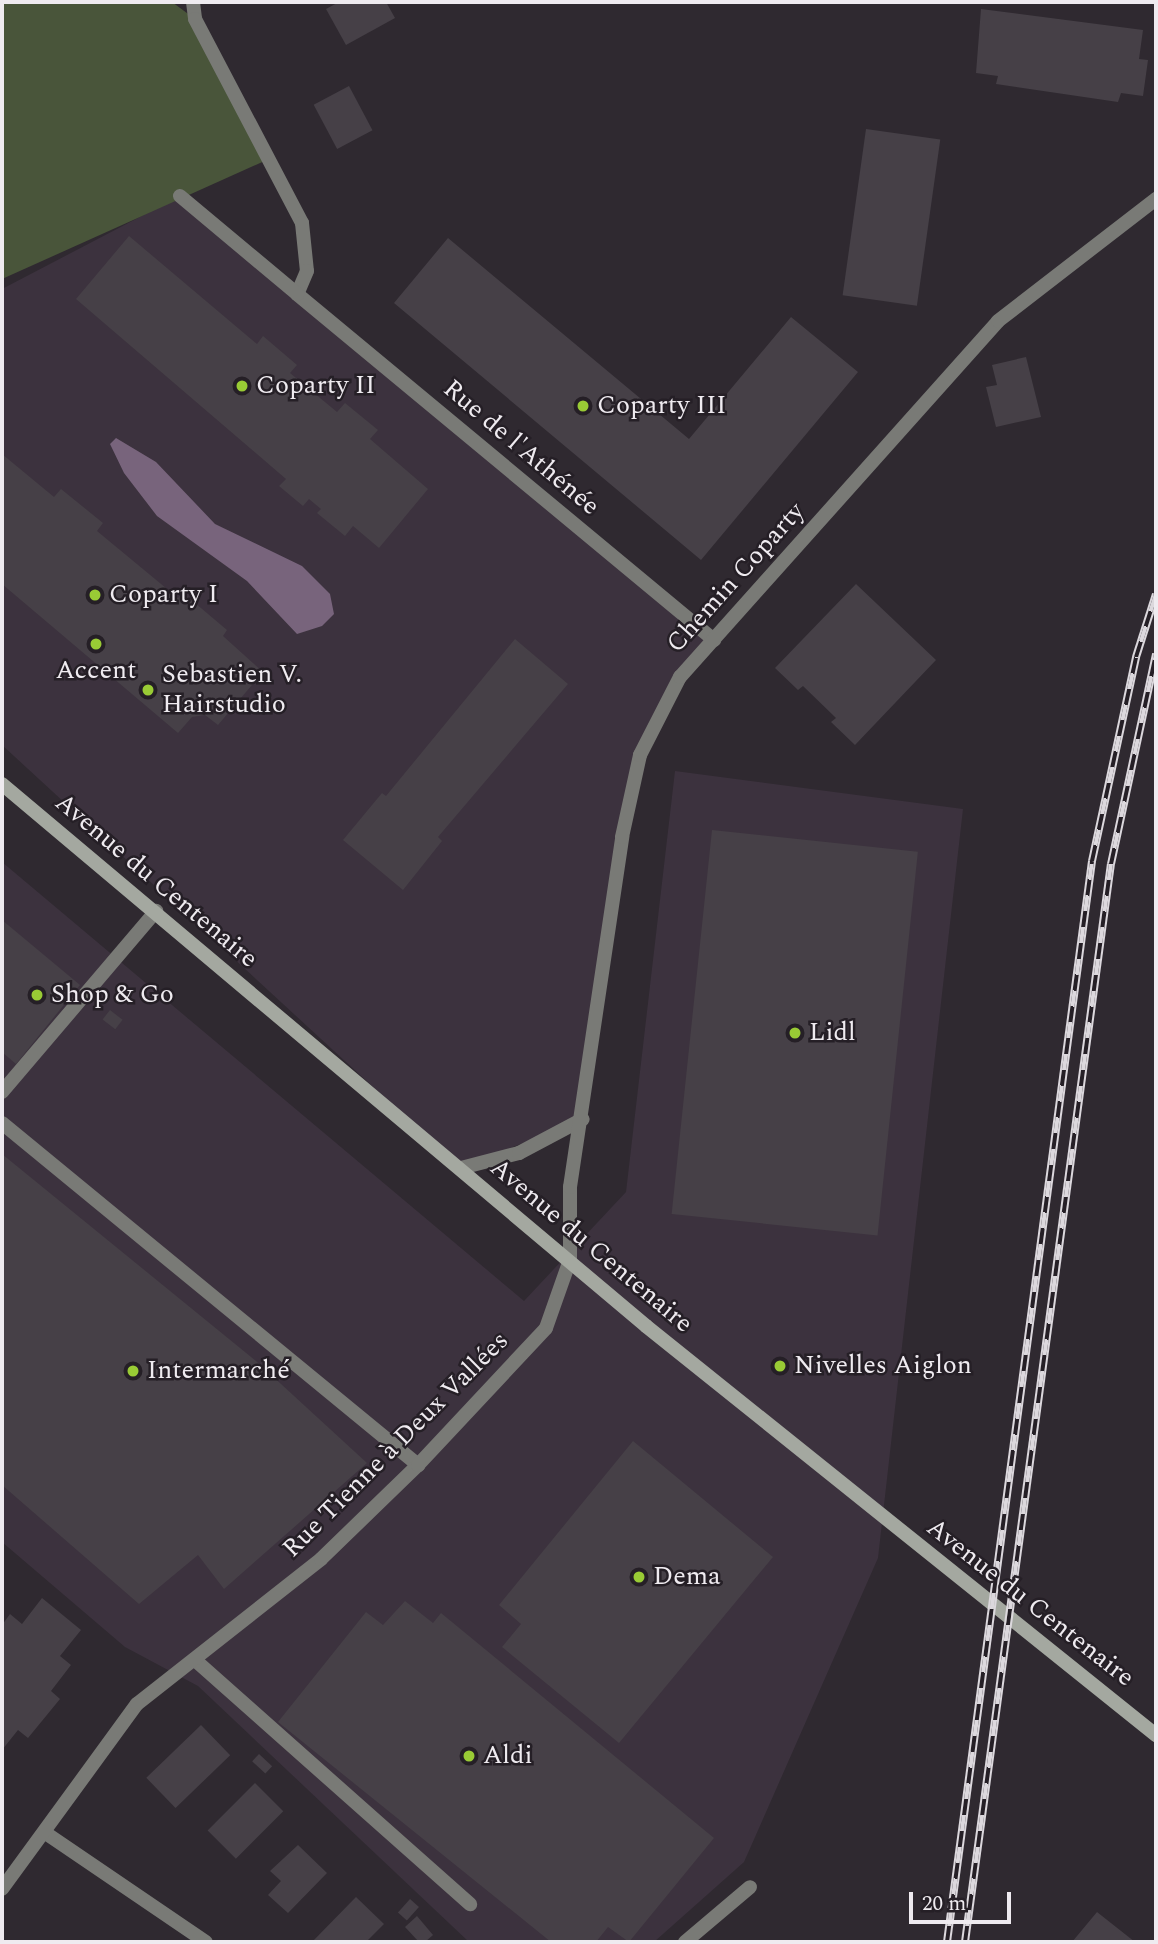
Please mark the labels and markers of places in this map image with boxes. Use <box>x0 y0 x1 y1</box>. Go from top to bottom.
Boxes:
place label: Coparty II <box>256 370 375 402</box>
marker: Coparty II <box>234 378 250 394</box>
place label: Coparty III <box>597 390 726 422</box>
marker: Coparty III <box>575 398 591 414</box>
place label: Coparty I <box>109 579 218 611</box>
marker: Coparty I <box>87 587 103 603</box>
marker: Accent <box>88 636 104 652</box>
place label: Accent <box>56 655 136 687</box>
place label: Sebastien V. Hairstudio <box>162 659 302 720</box>
marker: Sebastien V. Hairstudio <box>140 682 156 698</box>
place label: Shop & Go <box>51 979 174 1011</box>
marker: Shop & Go <box>29 987 45 1003</box>
place label: Lidl <box>809 1017 856 1049</box>
marker: Lidl <box>787 1025 803 1041</box>
place label: Nivelles Aiglon <box>794 1350 972 1382</box>
place label: Intermarché <box>147 1355 290 1387</box>
marker: Nivelles Aiglon <box>772 1358 788 1374</box>
marker: Intermarché <box>125 1363 141 1379</box>
place label: Dema <box>653 1561 721 1593</box>
marker: Dema <box>631 1569 647 1585</box>
place label: Aldi <box>483 1740 533 1772</box>
marker: Aldi <box>461 1748 477 1764</box>

